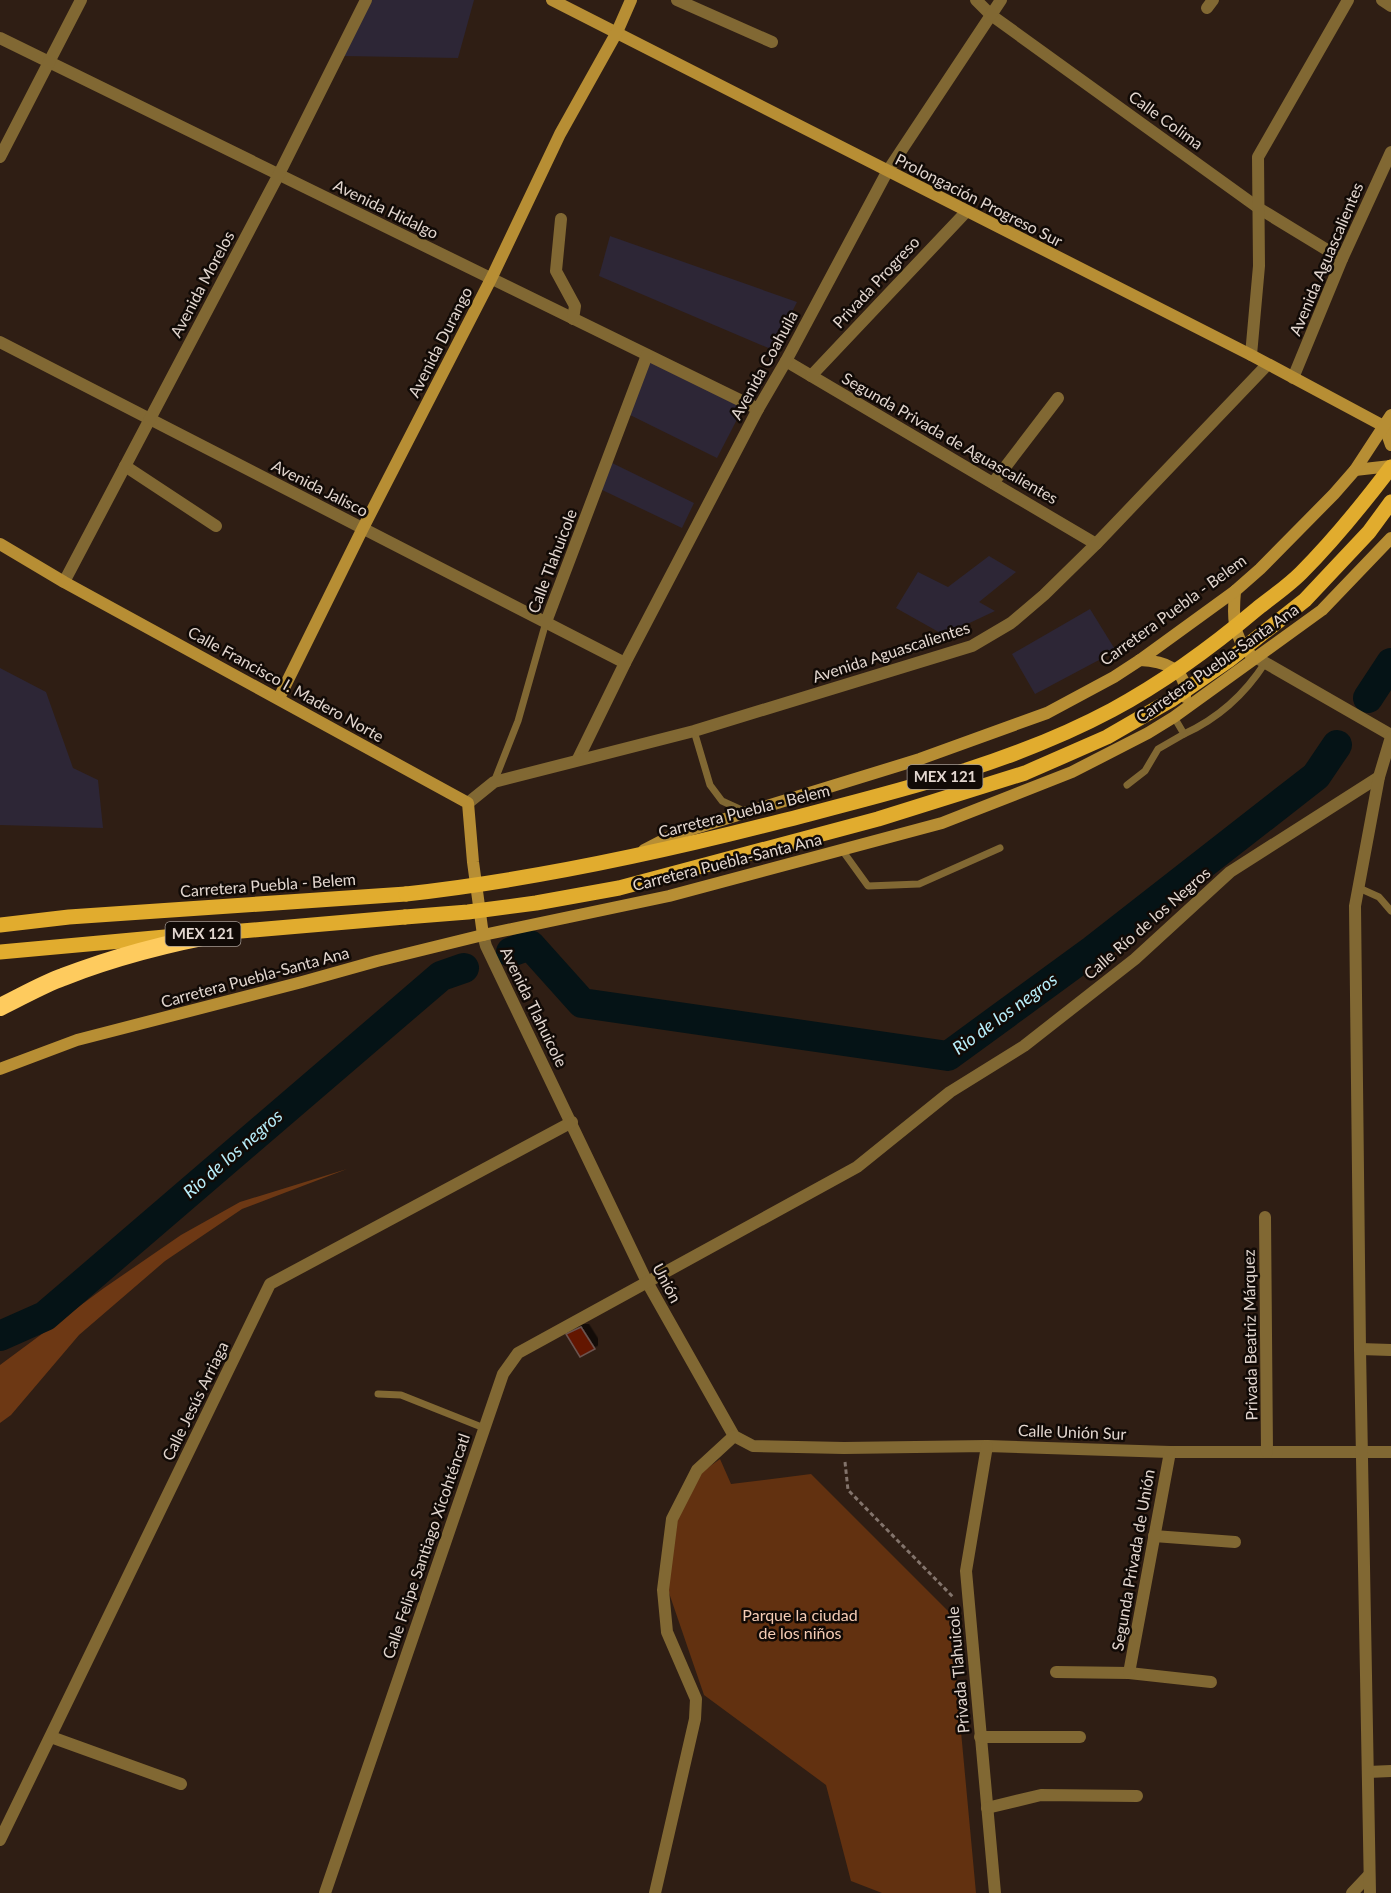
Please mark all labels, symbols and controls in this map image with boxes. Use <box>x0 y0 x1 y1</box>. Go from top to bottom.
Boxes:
street label: Calle Colima <box>1125 86 1207 153</box>
street label: Prolongación Progreso Sur <box>892 149 1066 250</box>
street label: Avenida Hidalgo <box>331 175 442 242</box>
street label: Avenida Aguascalientes <box>1285 179 1366 338</box>
street label: Avenida Morelos <box>166 227 238 340</box>
street label: Privada Progreso <box>828 232 923 331</box>
street label: Avenida Durango <box>404 283 476 400</box>
street label: Avenida Coahuila <box>726 307 801 422</box>
street label: Segunda Privada de Aguascalientes <box>839 368 1062 507</box>
street label: Avenida Jalisco <box>269 455 372 520</box>
street label: Calle Tlahuicole <box>523 506 580 615</box>
street label: Carretera Puebla - Belem <box>1096 550 1249 669</box>
street label: Carretera Puebla-Santa Ana <box>1132 599 1302 726</box>
street label: Avenida Aguascalientes <box>810 617 972 686</box>
street label: Calle Francisco I. Madero Norte <box>185 622 387 745</box>
road number: MEX 121 <box>908 765 982 789</box>
street label: Carretera Puebla - Belem <box>656 780 832 841</box>
street label: Carretera Puebla-Santa Ana <box>630 829 823 894</box>
street label: Calle Río de los Negros <box>1080 863 1214 983</box>
street label: Carretera Puebla - Belem <box>180 869 356 900</box>
road number: MEX 121 <box>166 922 240 946</box>
street label: Carretera Puebla-Santa Ana <box>159 942 351 1011</box>
street label: Avenida Tlahuicole <box>497 944 572 1070</box>
water label: Rio de los negros <box>948 968 1061 1059</box>
water label: Rio de los negros <box>178 1104 287 1202</box>
street label: Privada Beatriz Márquez <box>1239 1249 1260 1421</box>
street label: Unión <box>649 1260 686 1306</box>
street label: Calle Jesús Arriaga <box>158 1338 232 1463</box>
street label: Calle Unión Sur <box>1018 1420 1127 1443</box>
street label: Calle Felipe Santiago Xicohténcatl <box>378 1431 473 1661</box>
street label: Segunda Privada de Unión <box>1107 1468 1158 1652</box>
park label: Parque la ciudad de los niños <box>742 1605 858 1642</box>
street label: Privada Tlahuicole <box>942 1606 973 1734</box>

